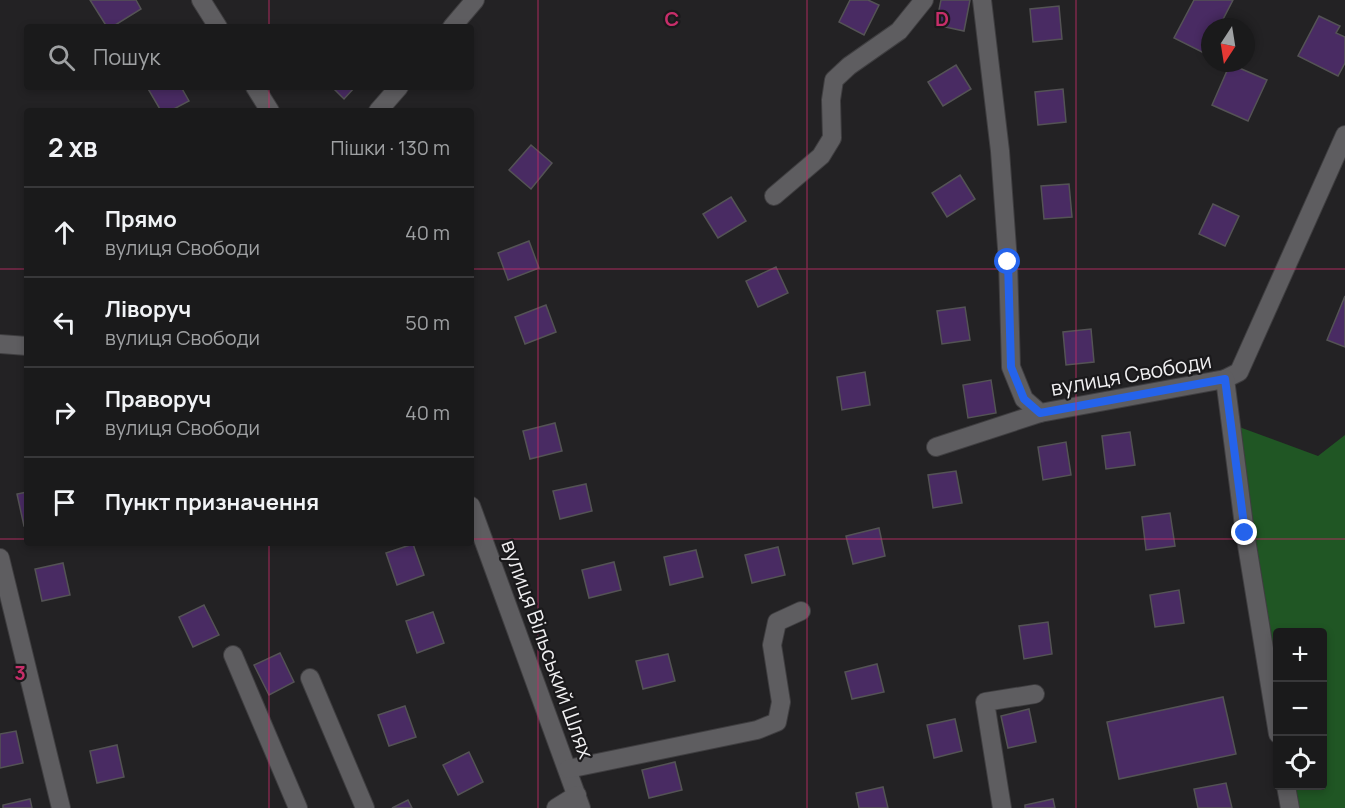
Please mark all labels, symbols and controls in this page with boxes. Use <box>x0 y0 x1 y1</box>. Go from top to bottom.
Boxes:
text: C <box>665 5 679 32</box>
text: D <box>935 5 949 32</box>
north arrow <box>1201 18 1255 72</box>
search box <box>24 24 474 90</box>
icon: search <box>45 41 78 74</box>
text: Пошук <box>93 42 160 72</box>
text: 2 хв <box>48 129 98 165</box>
text: Пішки · 130 m <box>330 134 450 161</box>
text: Прямо <box>105 204 177 234</box>
icon: ahead <box>48 216 81 249</box>
text: 40 m <box>405 219 450 246</box>
text: вулиця Свободи <box>105 234 260 261</box>
route start <box>994 248 1020 274</box>
text: Ліворуч <box>105 294 191 324</box>
icon: left <box>48 306 81 339</box>
text: 50 m <box>405 309 450 336</box>
text: вулиця Свободи <box>105 324 260 351</box>
street label: вулиця Свободи <box>1049 346 1213 402</box>
text: Праворуч <box>105 384 211 414</box>
icon: right <box>48 396 81 429</box>
text: 40 m <box>405 399 450 426</box>
text: вулиця Свободи <box>105 414 260 441</box>
icon: arrive <box>48 486 81 519</box>
text: Пункт призначення <box>105 487 319 517</box>
route end <box>1231 519 1257 545</box>
street label: вулиця Вільський Шлях <box>495 536 601 762</box>
map controls <box>1273 628 1327 790</box>
button: + <box>1273 628 1327 682</box>
text: 3 <box>14 659 26 686</box>
button: − <box>1273 682 1327 736</box>
button: locate <box>1273 736 1327 790</box>

